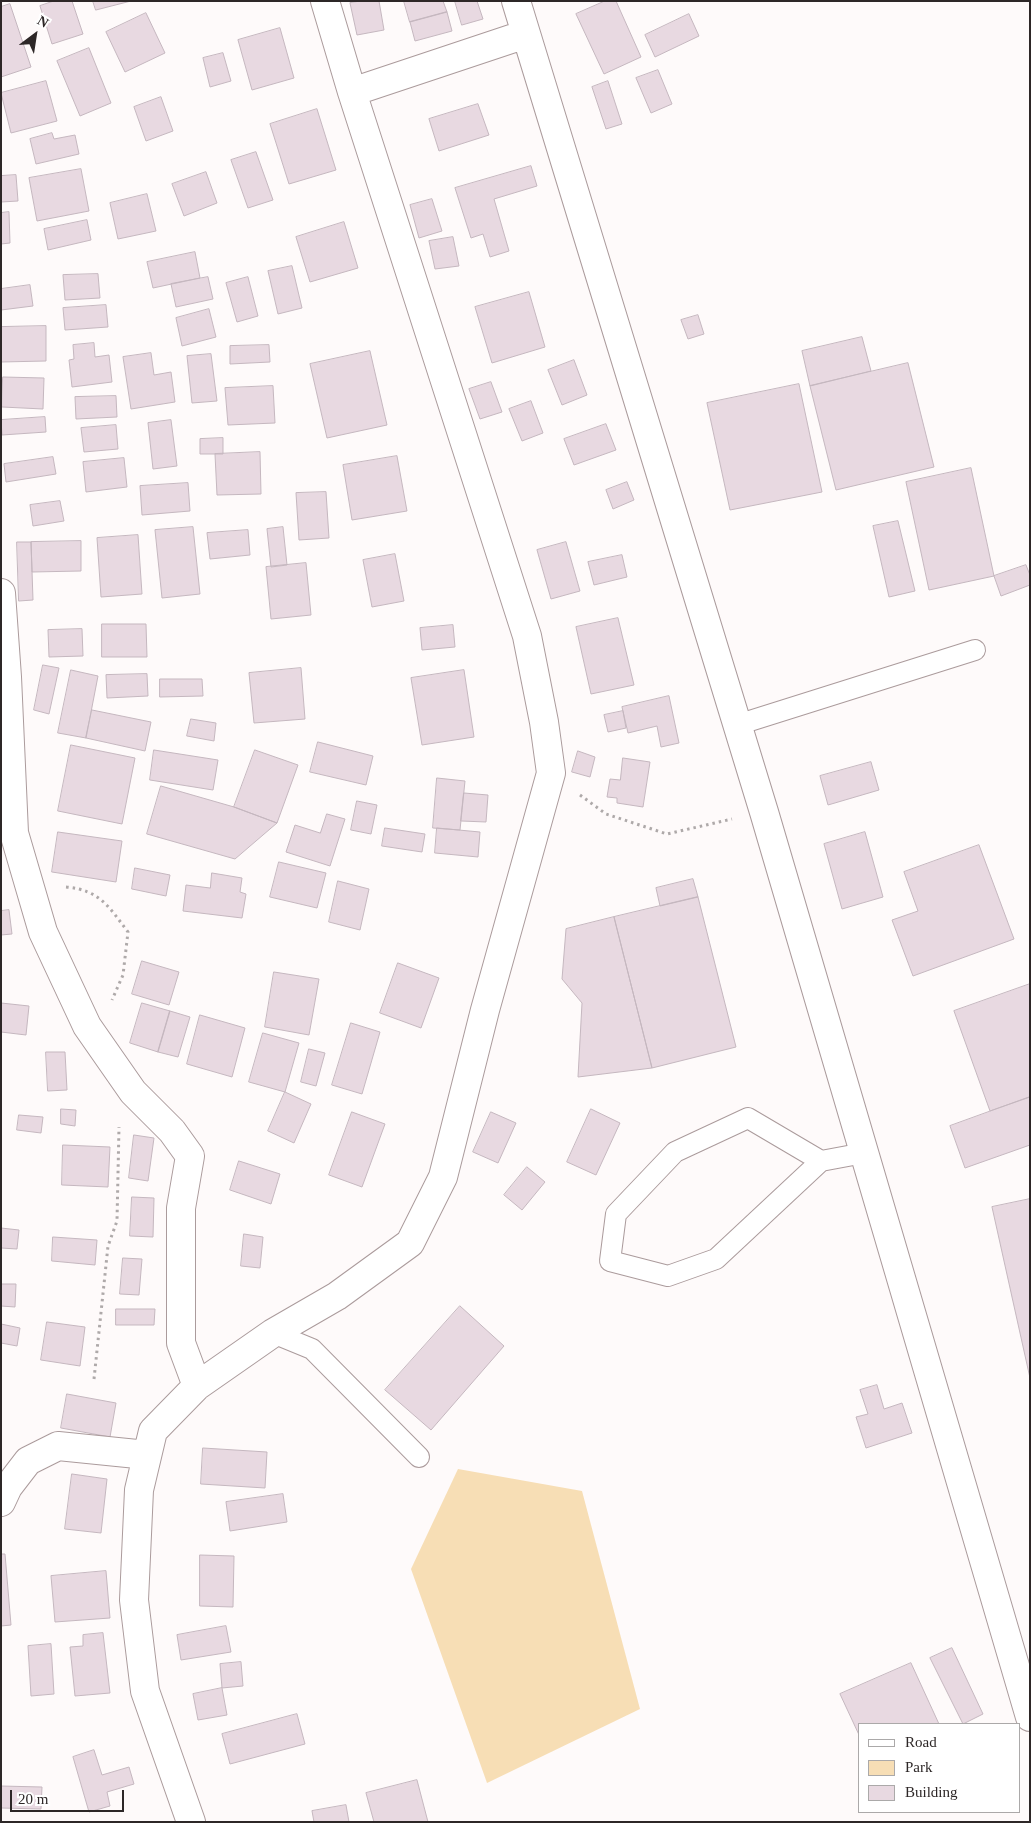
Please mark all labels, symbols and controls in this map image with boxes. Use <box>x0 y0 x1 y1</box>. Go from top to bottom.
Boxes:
north arrow <box>10 10 60 60</box>
text: N <box>35 13 51 31</box>
legend <box>858 1723 1021 1813</box>
text: Road <box>905 1734 937 1750</box>
text: Park <box>905 1759 933 1775</box>
scale bar <box>12 1780 126 1812</box>
text: Building <box>905 1784 958 1800</box>
text: 20 m <box>18 1791 48 1807</box>

